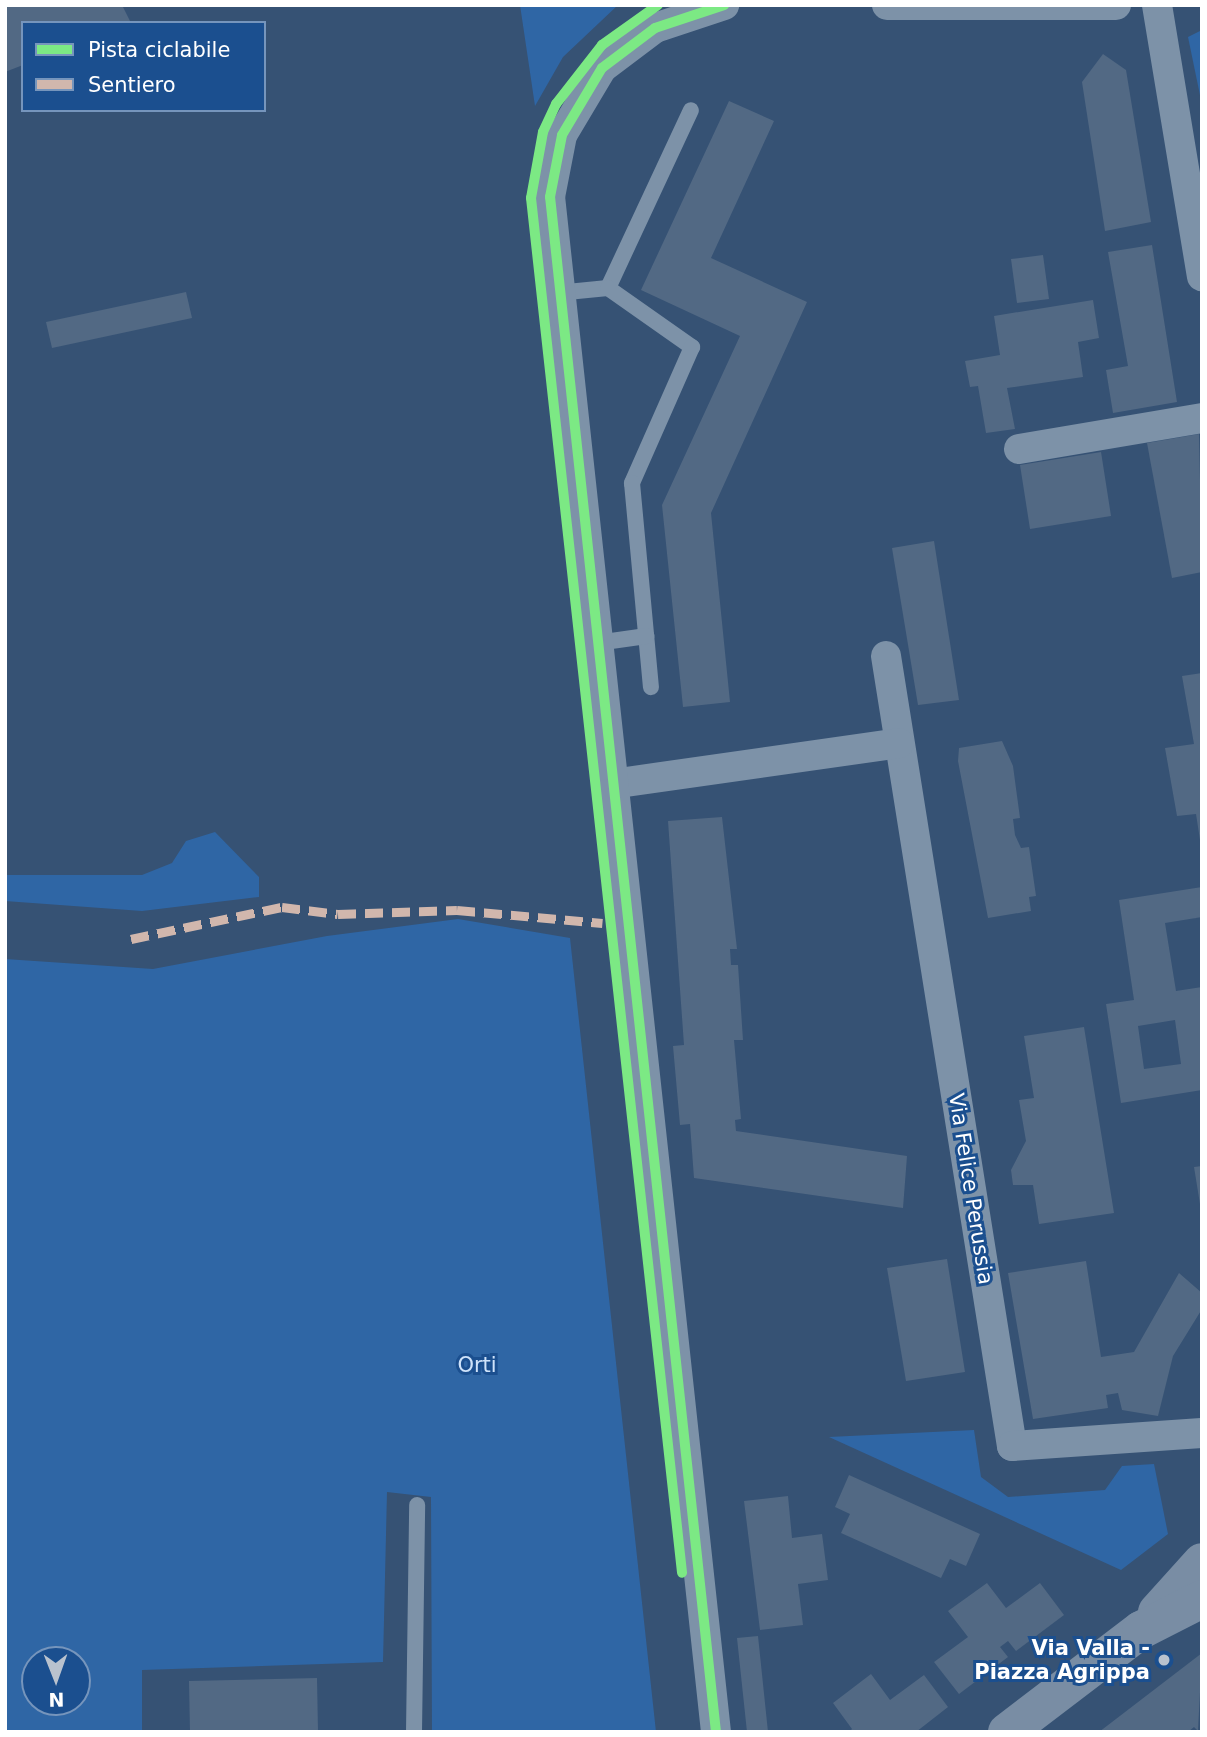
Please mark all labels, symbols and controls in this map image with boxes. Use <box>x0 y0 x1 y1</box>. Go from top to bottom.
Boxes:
legend <box>21 21 266 112</box>
text: Pista ciclabile <box>88 38 230 62</box>
text: Sentiero <box>88 73 176 97</box>
street label: Via Felice Perussia <box>943 1092 999 1286</box>
park label: Orti <box>457 1352 497 1378</box>
place label: Via Valla - Piazza Agrippa <box>974 1635 1150 1685</box>
north arrow <box>21 1646 91 1716</box>
marker: Via Valla - Piazza Agrippa <box>1156 1652 1172 1668</box>
text: N <box>48 1689 64 1711</box>

